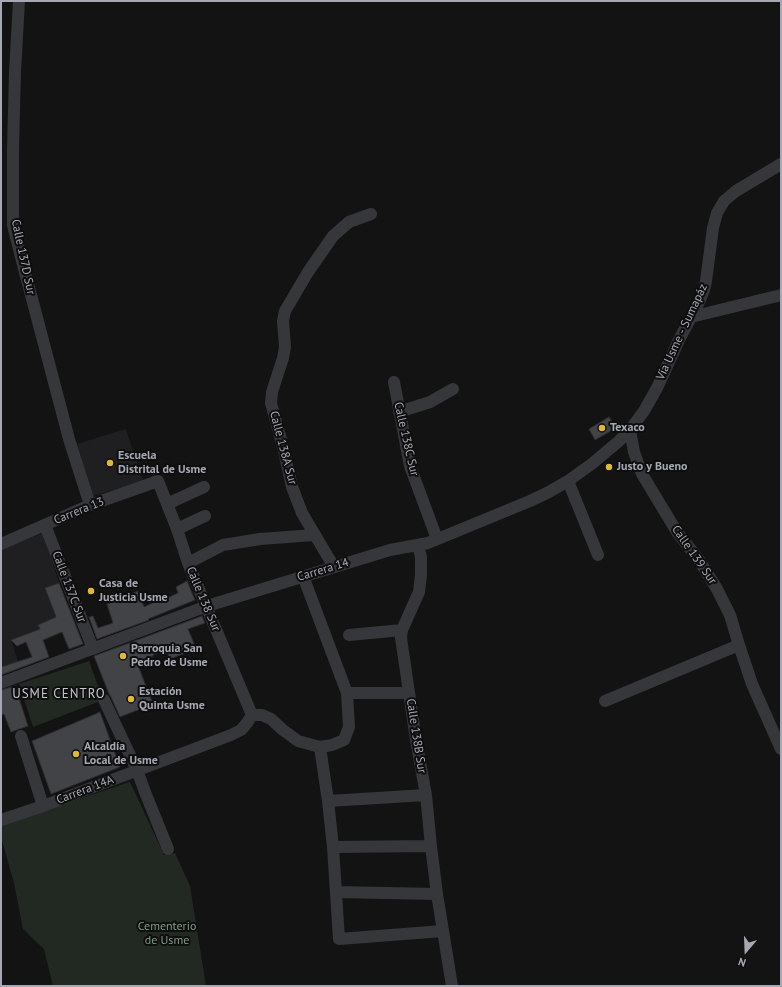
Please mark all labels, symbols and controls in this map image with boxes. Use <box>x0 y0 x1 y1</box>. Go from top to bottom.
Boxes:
street label: Calle 137D Sur <box>8 218 38 296</box>
street label: Vía Usme - Sumapáz <box>653 282 711 382</box>
street label: Calle 138C Sur <box>390 401 422 477</box>
street label: Calle 138A Sur <box>266 410 300 486</box>
place label: Texaco <box>610 421 645 435</box>
marker: Texaco <box>597 423 607 433</box>
place label: Escuela Distrital de Usme <box>118 449 206 477</box>
marker: Escuela Distrital de Usme <box>105 458 115 468</box>
place label: Justo y Bueno <box>617 460 688 474</box>
marker: Justo y Bueno <box>604 462 614 472</box>
street label: Carrera 13 <box>52 494 106 528</box>
street label: Calle 139 Sur <box>668 523 720 587</box>
street label: Calle 137C Sur <box>49 549 89 625</box>
street label: Carrera 14 <box>295 555 351 585</box>
street label: Calle 138 Sur <box>183 565 223 633</box>
place label: Casa de Justicia Usme <box>99 577 168 605</box>
marker: Casa de Justicia Usme <box>86 586 96 596</box>
place label: Parroquia San Pedro de Usme <box>131 642 208 670</box>
marker: Parroquia San Pedro de Usme <box>118 651 128 661</box>
place label: Estación Quinta Usme <box>139 685 205 713</box>
district label: USME CENTRO <box>12 686 106 702</box>
marker: Estación Quinta Usme <box>126 694 136 704</box>
street label: Calle 138B Sur <box>403 698 429 774</box>
place label: Alcaldía Local de Usme <box>84 740 158 768</box>
marker: Alcaldía Local de Usme <box>71 749 81 759</box>
street label: Carrera 14A <box>54 772 116 808</box>
park label: Cementerio de Usme <box>138 920 196 948</box>
north arrow <box>726 931 766 971</box>
text: N <box>736 955 748 970</box>

